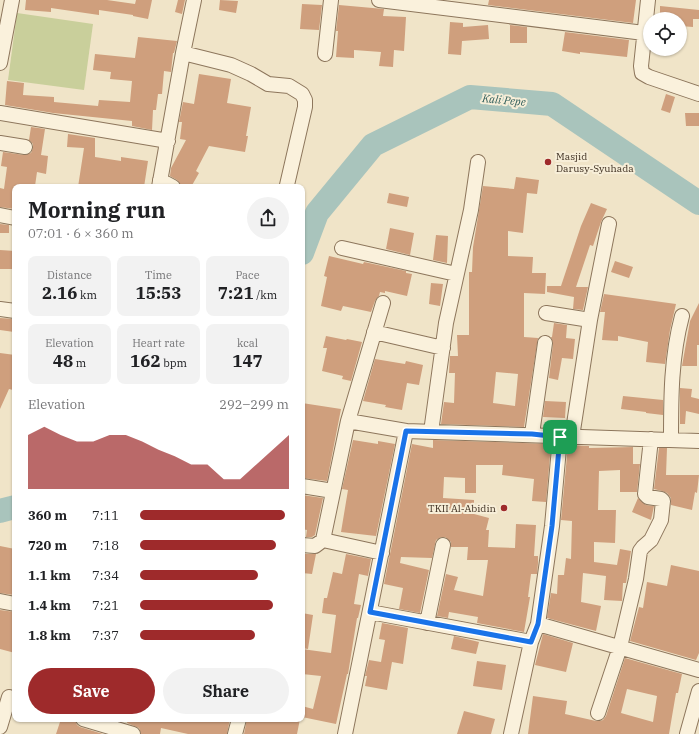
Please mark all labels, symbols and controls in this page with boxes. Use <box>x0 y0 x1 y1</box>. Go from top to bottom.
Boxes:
map controls <box>643 12 687 56</box>
button: locate <box>643 12 687 56</box>
water label: Kali Pepe <box>481 91 526 109</box>
place label: Masjid Darusy-Syuhada <box>556 150 634 175</box>
marker: Masjid Darusy-Syuhada <box>543 157 553 167</box>
text: Morning run <box>28 195 166 224</box>
button: share <box>247 197 289 239</box>
text: 07:01 · 6 × 360 m <box>28 225 134 242</box>
text: Distance <box>47 268 92 282</box>
text: Time <box>145 268 172 282</box>
text: Pace <box>235 268 260 282</box>
text: 2.16 <box>42 282 77 304</box>
text: 15:53 <box>136 282 181 304</box>
text: 7:21 <box>218 282 254 304</box>
text: km <box>77 288 97 302</box>
text: /km <box>254 288 277 302</box>
text: Elevation <box>45 336 94 350</box>
text: Heart rate <box>132 336 185 350</box>
text: kcal <box>237 336 258 350</box>
text: 48 <box>53 350 73 372</box>
text: 162 <box>130 350 161 372</box>
text: 147 <box>232 350 263 372</box>
text: m <box>73 356 86 370</box>
text: bpm <box>161 356 187 370</box>
text: Elevation <box>28 396 85 413</box>
text: 292–299 m <box>219 396 289 413</box>
pin <box>543 420 577 454</box>
icon: arrive <box>549 426 571 448</box>
place label: TKII Al-Abidin <box>428 502 497 515</box>
marker: TKII Al-Abidin <box>499 503 509 513</box>
text: 360 m <box>28 507 67 524</box>
text: 7:11 <box>92 507 119 524</box>
text: 720 m <box>28 537 67 554</box>
text: 7:18 <box>92 537 119 554</box>
text: 1.1 km <box>28 567 71 584</box>
text: 7:34 <box>92 567 119 584</box>
text: 1.4 km <box>28 597 71 614</box>
text: 7:21 <box>92 597 119 614</box>
text: 1.8 km <box>28 627 71 644</box>
text: 7:37 <box>92 627 119 644</box>
button: Save <box>28 668 155 714</box>
button: Share <box>163 668 289 714</box>

